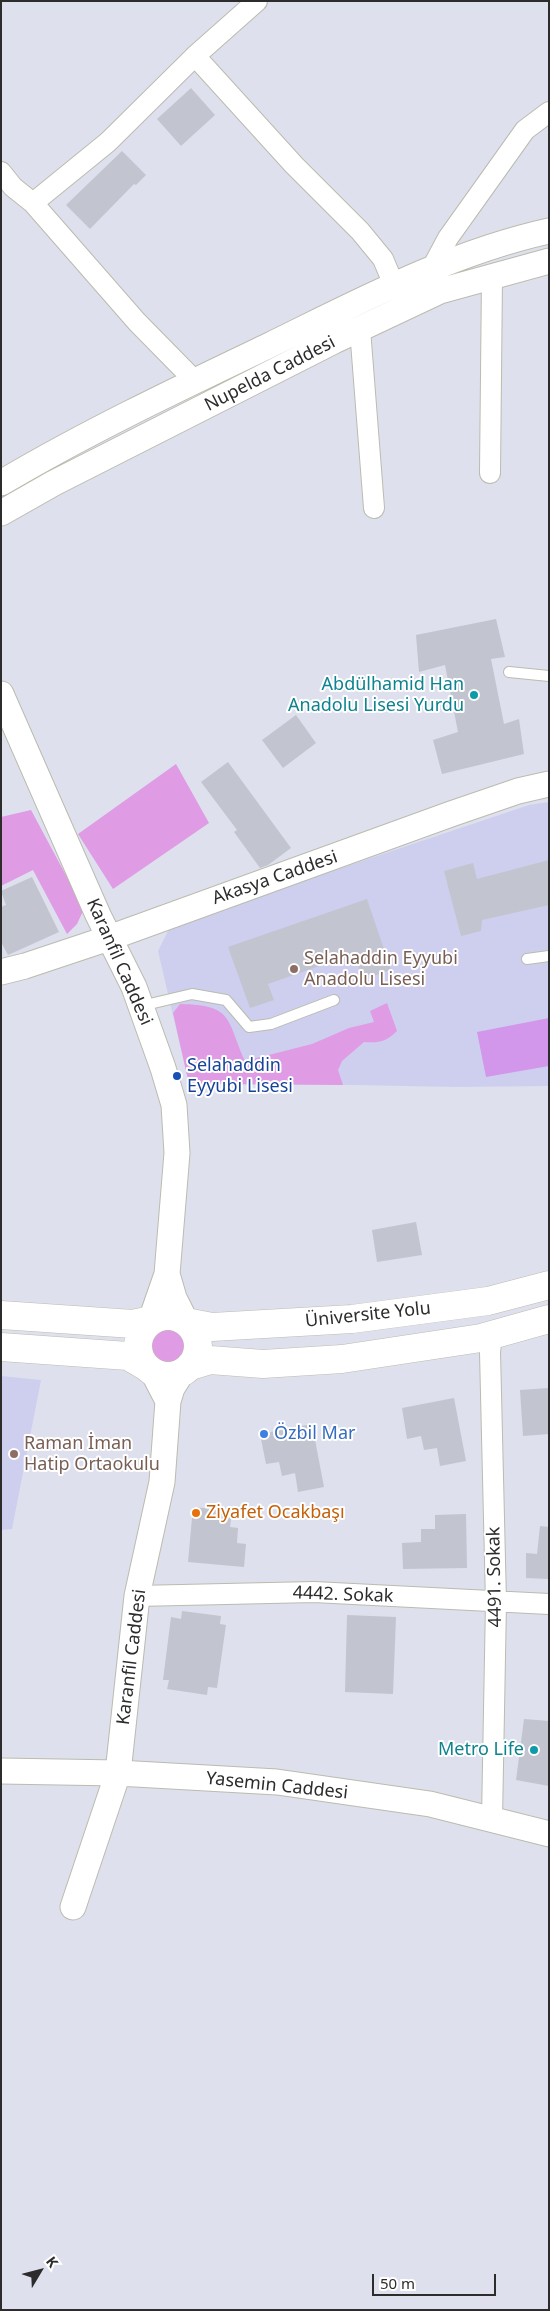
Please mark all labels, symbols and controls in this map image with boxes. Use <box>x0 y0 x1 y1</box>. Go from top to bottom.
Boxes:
street label: Nupelda Caddesi <box>201 332 339 416</box>
place label: Abdülhamid Han Anadolu Lisesi Yurdu <box>288 674 464 716</box>
marker: Abdülhamid Han Anadolu Lisesi Yurdu <box>468 689 480 701</box>
street label: Akasya Caddesi <box>210 846 340 910</box>
street label: Karanfil Caddesi <box>81 895 157 1029</box>
place label: Selahaddin Eyyubi Anadolu Lisesi <box>304 948 458 991</box>
marker: Selahaddin Eyyubi Anadolu Lisesi <box>288 963 300 975</box>
place label: Selahaddin Eyyubi Lisesi <box>187 1055 293 1098</box>
marker: Selahaddin Eyyubi Lisesi <box>171 1070 183 1082</box>
street label: Üniversite Yolu <box>304 1298 432 1332</box>
place label: Özbil Mar <box>274 1423 355 1445</box>
marker: Özbil Mar <box>258 1428 270 1440</box>
place label: Raman İman Hatip Ortaokulu <box>24 1433 160 1476</box>
marker: Raman İman Hatip Ortaokulu <box>8 1448 20 1460</box>
place label: Ziyafet Ocakbaşı <box>206 1502 345 1524</box>
marker: Ziyafet Ocakbaşı <box>190 1507 202 1519</box>
street label: 4491. Sokak <box>483 1526 507 1628</box>
street label: 4442. Sokak <box>292 1582 394 1608</box>
street label: Karanfil Caddesi <box>113 1588 151 1726</box>
place label: Metro Life <box>438 1739 524 1761</box>
marker: Metro Life <box>528 1744 540 1756</box>
street label: Yasemin Caddesi <box>205 1768 349 1804</box>
north arrow <box>15 2246 65 2296</box>
text: K <box>42 2252 63 2271</box>
scale bar <box>375 2264 499 2296</box>
text: 50 m <box>380 2273 415 2293</box>

